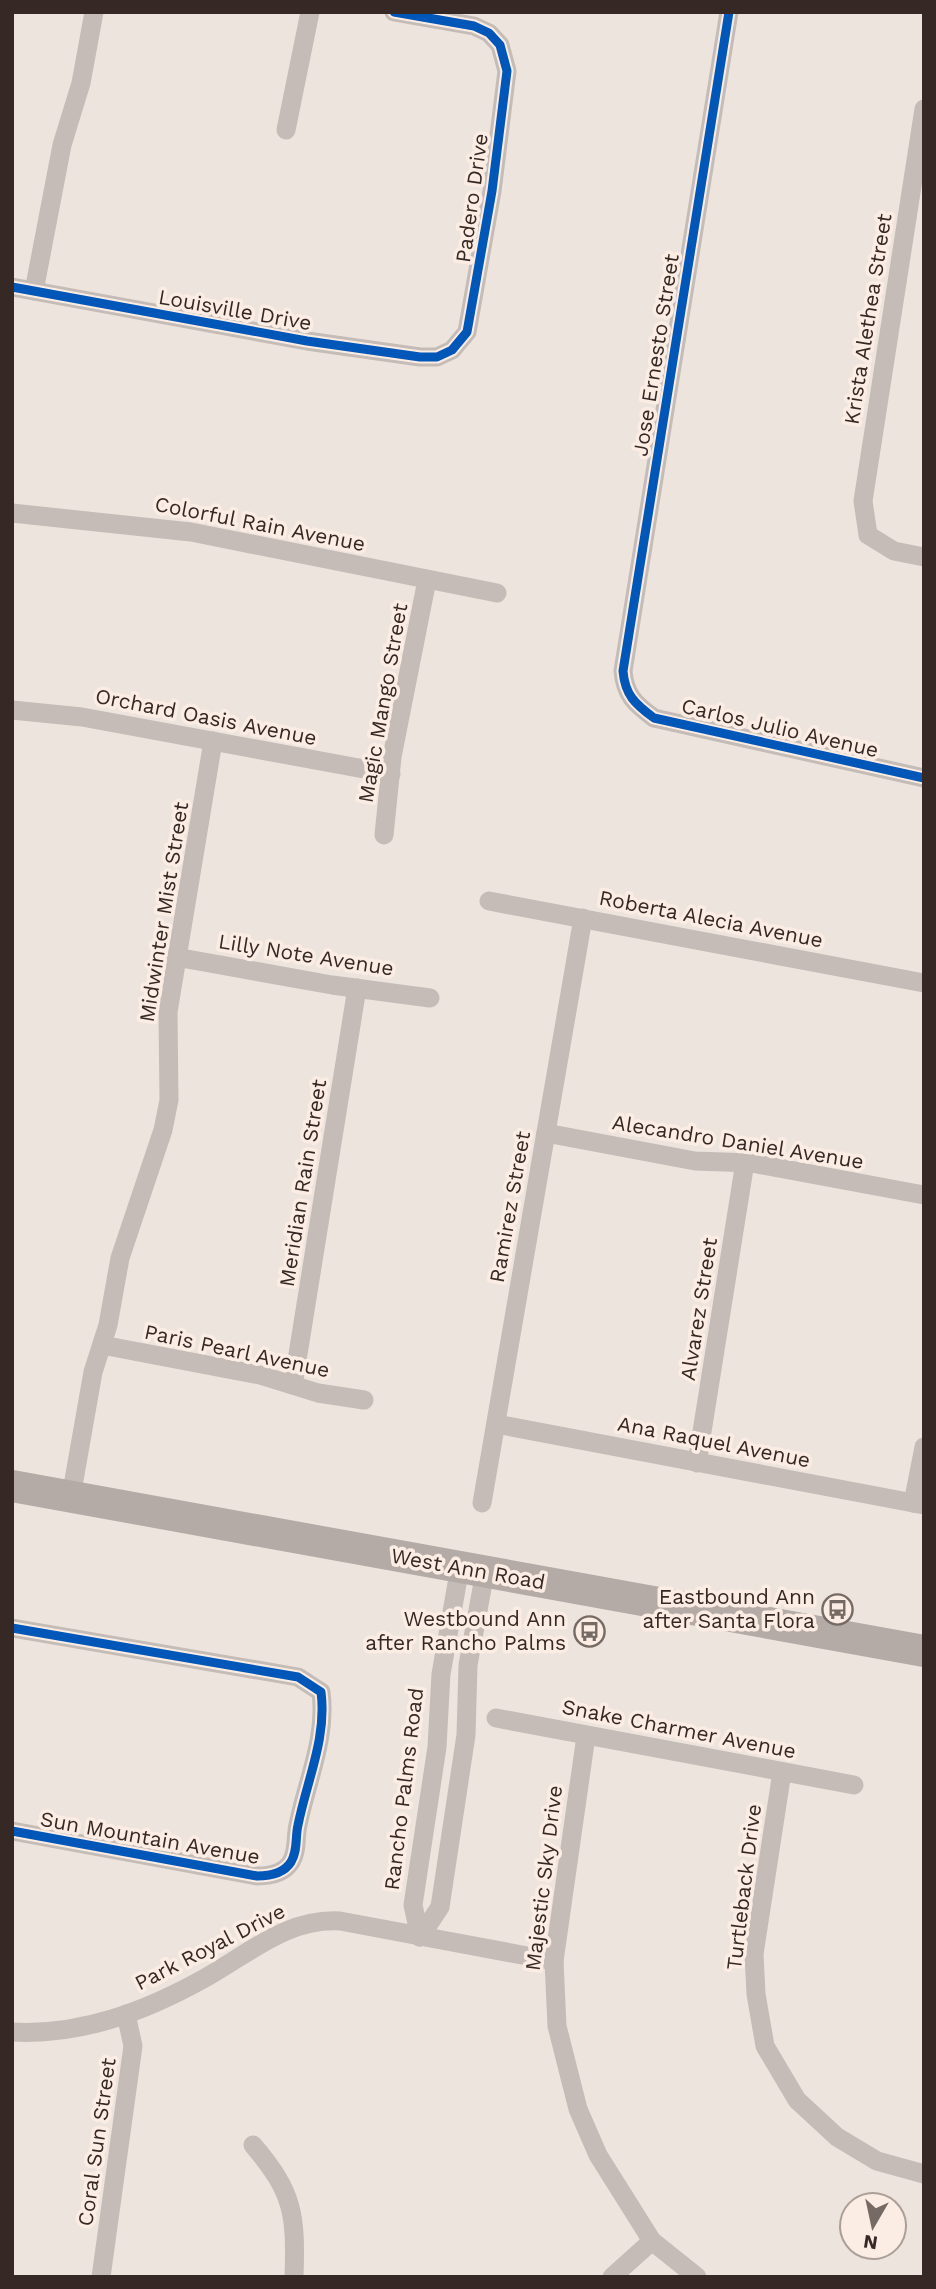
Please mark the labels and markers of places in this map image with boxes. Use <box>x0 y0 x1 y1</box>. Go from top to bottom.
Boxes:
place label: Eastbound Ann after Santa Flora <box>643 1584 815 1633</box>
bus stop icon: Eastbound Ann after Santa Flora <box>821 1592 855 1626</box>
place label: Westbound Ann after Rancho Palms <box>365 1606 566 1655</box>
bus stop icon: Westbound Ann after Rancho Palms <box>572 1614 606 1648</box>

